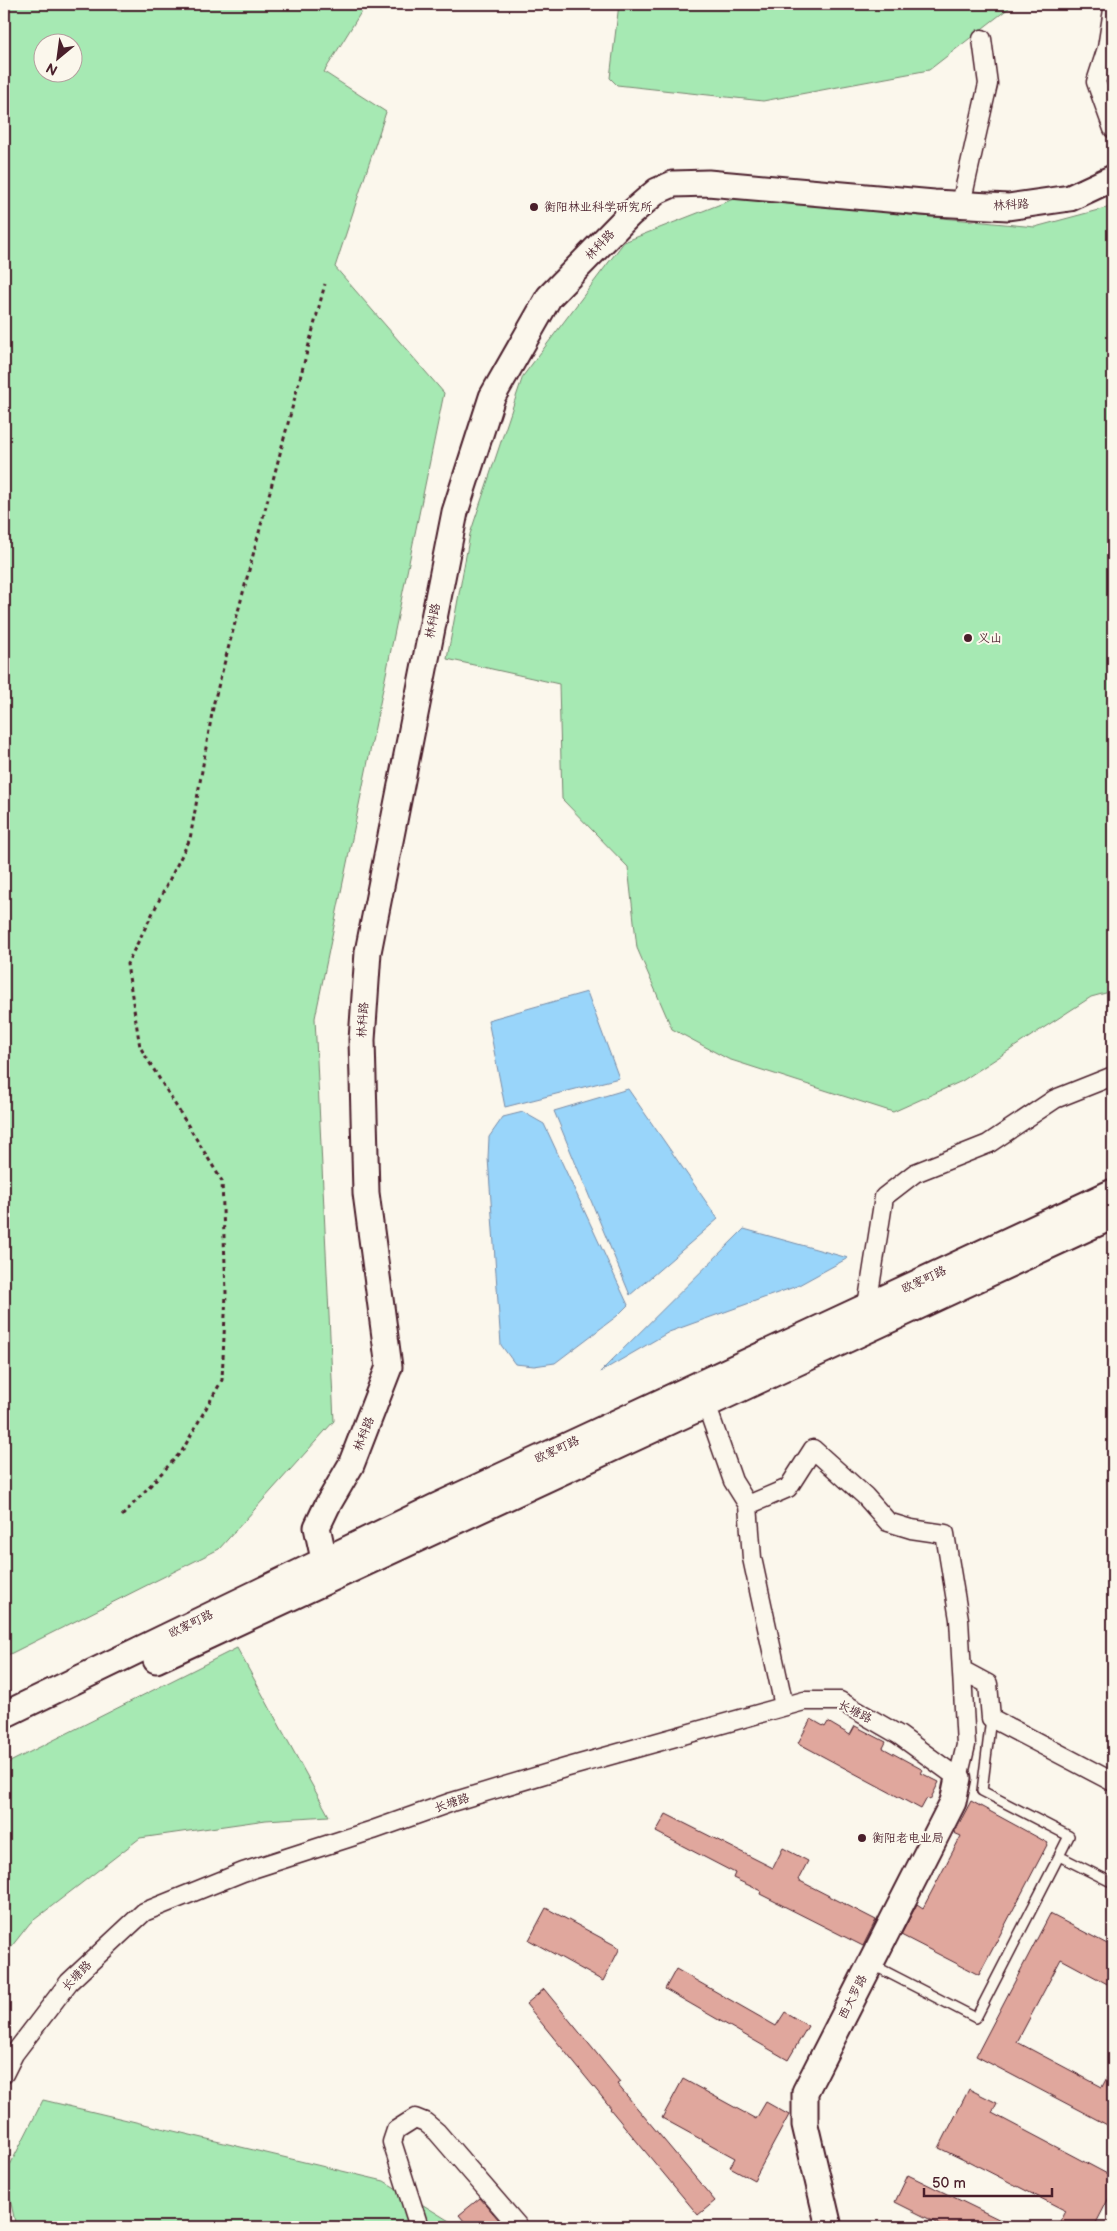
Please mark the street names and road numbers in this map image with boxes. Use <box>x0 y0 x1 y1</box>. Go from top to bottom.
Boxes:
street label: 林科路 <box>993 197 1029 213</box>
street label: 林科路 <box>582 227 618 263</box>
street label: 林科路 <box>422 602 444 640</box>
street label: 林科路 <box>354 1002 372 1038</box>
street label: 欧家町路 <box>899 1263 949 1297</box>
street label: 林科路 <box>350 1414 378 1454</box>
street label: 欧家町路 <box>532 1433 582 1467</box>
street label: 欧家町路 <box>166 1607 216 1641</box>
street label: 长塘路 <box>836 1697 874 1727</box>
street label: 长塘路 <box>433 1790 471 1816</box>
street label: 长塘路 <box>59 1958 95 1994</box>
street label: 西大罗路 <box>835 1972 871 2022</box>

